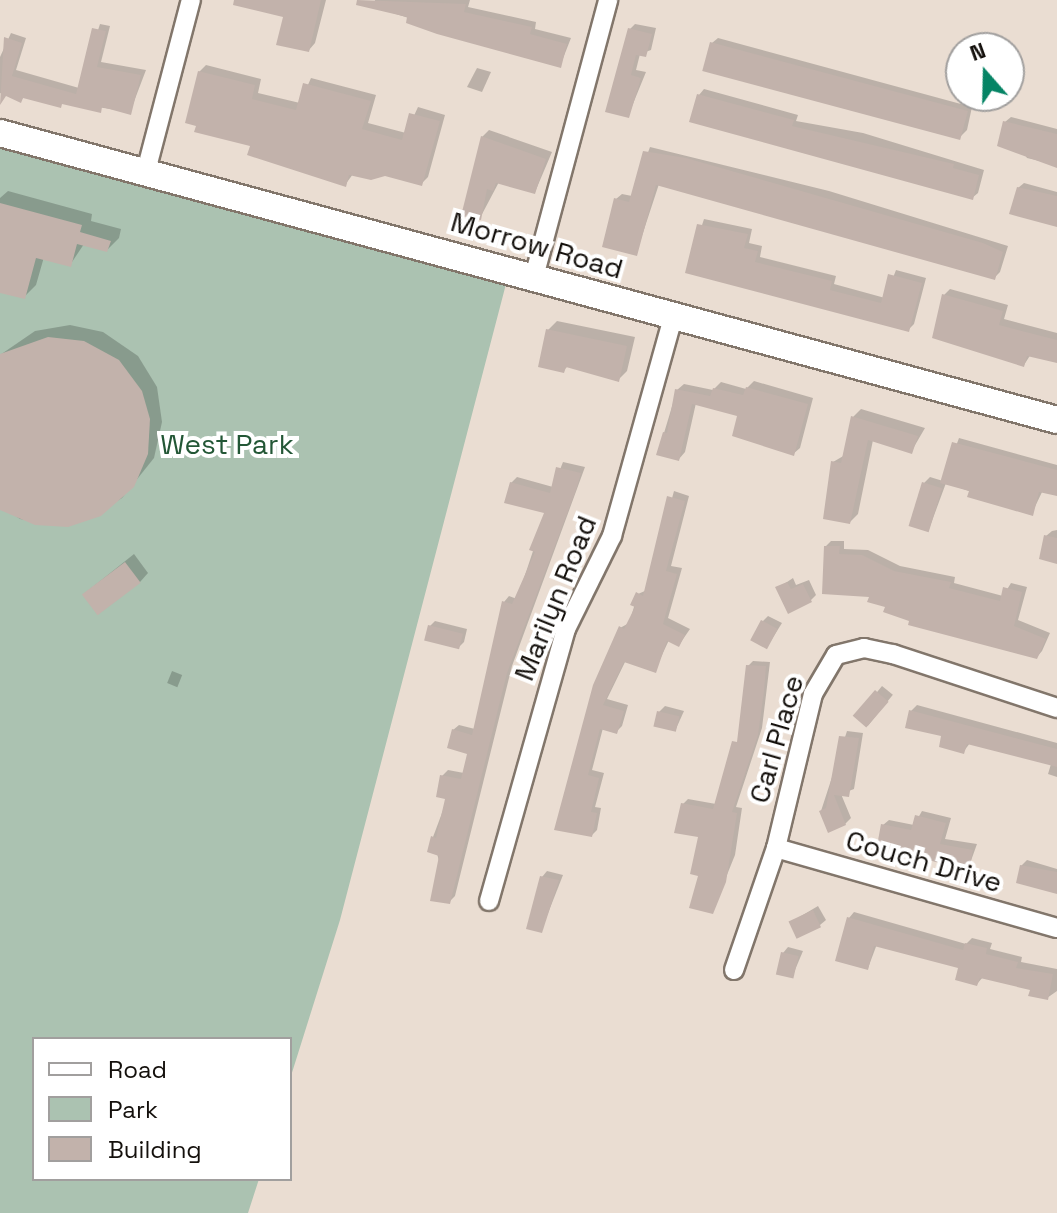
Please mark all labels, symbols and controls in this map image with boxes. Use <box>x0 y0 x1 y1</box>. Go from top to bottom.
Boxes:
north arrow <box>945 32 1025 112</box>
text: N <box>966 36 989 67</box>
street label: Morrow Road <box>447 204 627 286</box>
park label: West Park <box>160 427 294 461</box>
street label: Marilyn Road <box>507 511 603 685</box>
street label: Carl Place <box>742 671 810 807</box>
street label: Couch Drive <box>842 823 1006 899</box>
legend <box>32 1037 292 1181</box>
text: Road <box>108 1054 167 1085</box>
text: Park <box>108 1094 158 1125</box>
text: Building <box>108 1134 202 1165</box>

